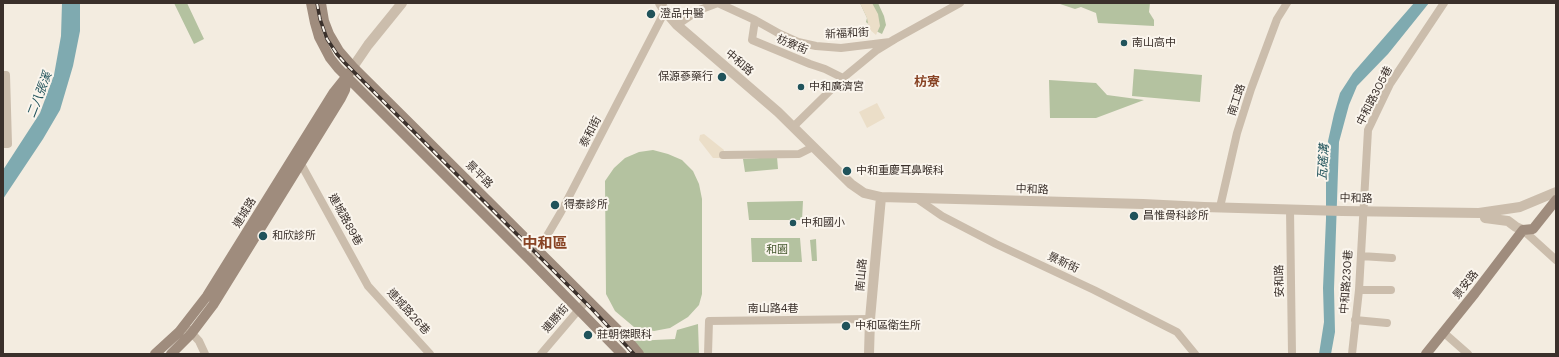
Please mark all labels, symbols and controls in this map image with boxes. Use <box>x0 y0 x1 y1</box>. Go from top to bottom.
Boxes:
place label: 澄品中醫 <box>660 7 704 21</box>
marker: 澄品中醫 <box>645 8 657 20</box>
street label: 新福和街 <box>825 26 869 42</box>
street label: 枋寮街 <box>774 32 810 58</box>
place label: 南山高中 <box>1132 36 1176 50</box>
marker: 南山高中 <box>1119 38 1129 48</box>
street label: 中和路 <box>722 47 756 79</box>
street label: 中和路305巷 <box>1354 64 1396 128</box>
water label: 二八張溪 <box>25 70 55 120</box>
place label: 保源蔘藥行 <box>658 70 713 84</box>
marker: 保源蔘藥行 <box>716 71 728 83</box>
district label: 枋寮 <box>914 75 940 91</box>
place label: 中和廣濟宮 <box>809 80 864 94</box>
marker: 中和廣濟宮 <box>796 82 806 92</box>
street label: 南工路 <box>1226 82 1248 118</box>
street label: 泰和街 <box>577 114 605 150</box>
water label: 瓦磘溝 <box>1316 144 1332 180</box>
street label: 景平路 <box>463 159 495 191</box>
place label: 中和重慶耳鼻喉科 <box>856 164 944 178</box>
marker: 中和重慶耳鼻喉科 <box>841 165 853 177</box>
street label: 中和路 <box>1015 183 1049 197</box>
street label: 連城路89巷 <box>325 192 365 248</box>
street label: 中和路 <box>1339 192 1373 206</box>
street label: 連城路 <box>231 196 259 230</box>
place label: 得泰診所 <box>564 198 608 212</box>
marker: 得泰診所 <box>549 199 561 211</box>
place label: 昌惟骨科診所 <box>1143 209 1209 223</box>
marker: 昌惟骨科診所 <box>1128 210 1140 222</box>
place label: 中和國小 <box>801 216 845 230</box>
marker: 中和國小 <box>788 218 798 228</box>
place label: 和欣診所 <box>272 229 316 243</box>
marker: 和欣診所 <box>257 230 269 242</box>
district label: 中和區 <box>523 235 567 253</box>
park label: 和園 <box>766 243 788 257</box>
street label: 中和路230巷 <box>1338 249 1356 315</box>
street label: 景新街 <box>1045 250 1081 276</box>
street label: 南山路 <box>854 258 870 292</box>
street label: 安和路 <box>1273 264 1287 298</box>
street label: 景安路 <box>1451 268 1481 302</box>
street label: 連城路26巷 <box>384 286 432 338</box>
street label: 連勝街 <box>540 302 572 336</box>
street label: 南山路4巷 <box>748 302 798 316</box>
place label: 中和區衛生所 <box>855 319 921 333</box>
marker: 中和區衛生所 <box>840 320 852 332</box>
place label: 莊朝傑眼科 <box>597 328 652 342</box>
marker: 莊朝傑眼科 <box>582 329 594 341</box>

